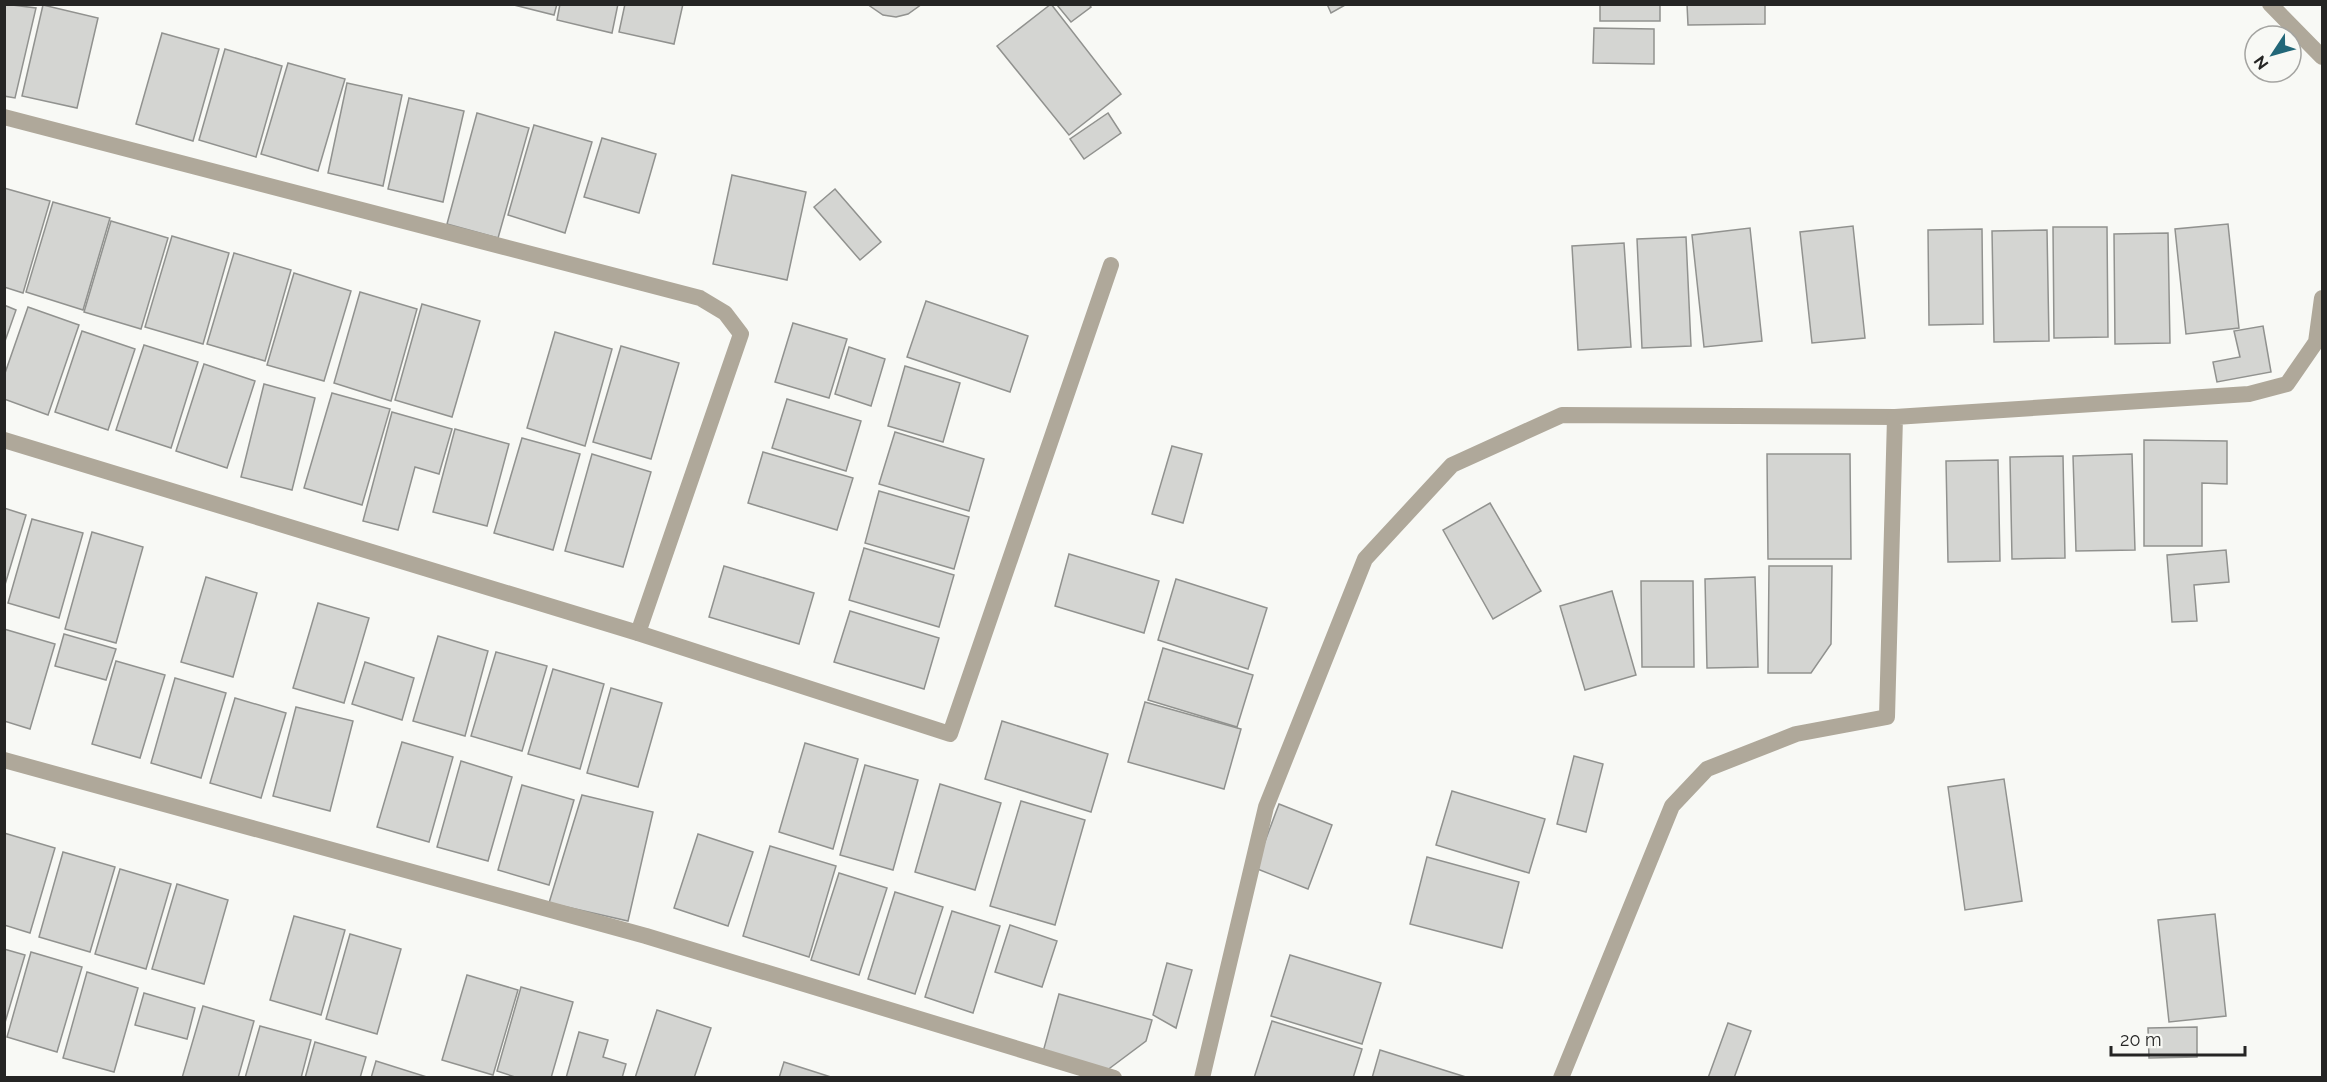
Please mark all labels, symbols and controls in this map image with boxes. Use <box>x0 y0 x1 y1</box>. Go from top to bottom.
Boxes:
north arrow <box>2243 24 2303 84</box>
text: N <box>2250 52 2273 73</box>
scale bar <box>2111 1019 2244 1057</box>
text: 20 m <box>2120 1029 2162 1050</box>

